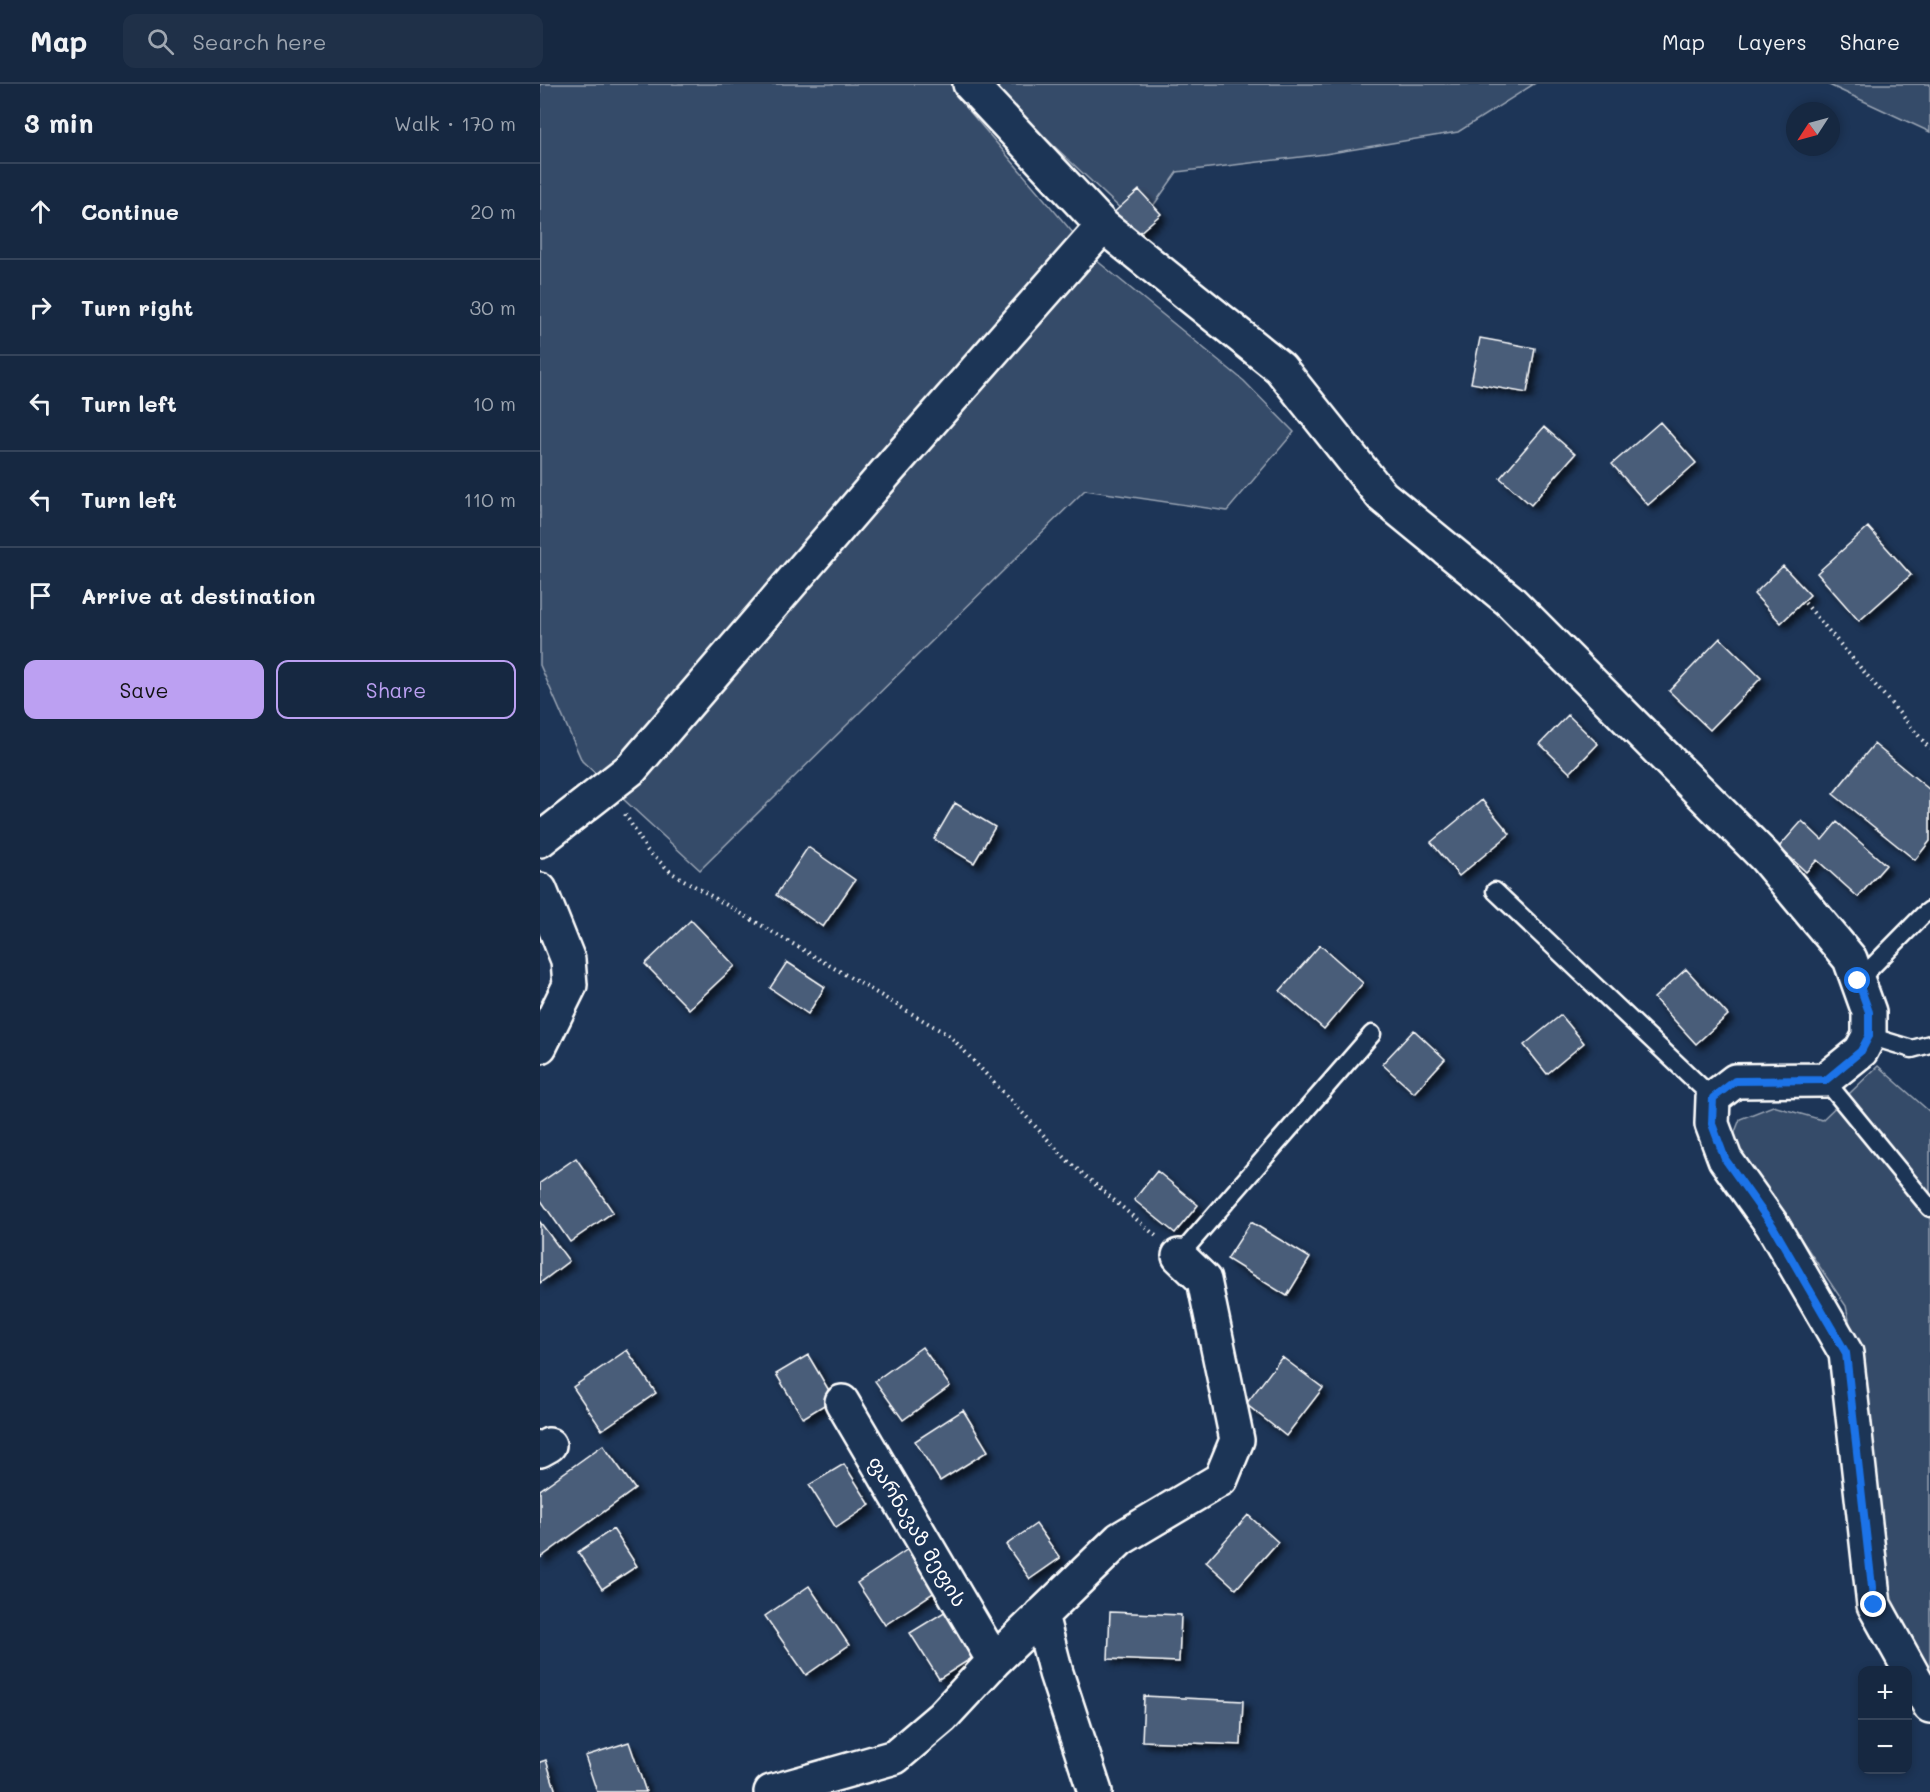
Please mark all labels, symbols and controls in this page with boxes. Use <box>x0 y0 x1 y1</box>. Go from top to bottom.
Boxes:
search box <box>123 14 543 68</box>
text: Map <box>30 23 87 59</box>
icon: search <box>144 25 177 58</box>
text: Search here <box>192 27 326 56</box>
text: Map <box>1662 28 1705 55</box>
text: Layers <box>1738 28 1807 55</box>
text: Share <box>1840 28 1900 55</box>
north arrow <box>1786 102 1840 156</box>
text: 3 min <box>24 106 93 140</box>
text: Walk · 170 m <box>394 110 516 136</box>
icon: ahead <box>24 195 57 228</box>
text: Continue <box>81 197 179 226</box>
text: 20 m <box>470 198 516 224</box>
icon: right <box>24 291 57 324</box>
text: Turn right <box>81 293 193 322</box>
text: 30 m <box>470 294 516 320</box>
icon: left <box>24 387 57 420</box>
text: Turn left <box>81 389 177 418</box>
text: 10 m <box>472 390 516 416</box>
icon: left <box>24 483 57 516</box>
text: Turn left <box>81 485 177 514</box>
text: 110 m <box>463 486 516 512</box>
icon: arrive <box>24 579 57 612</box>
text: Arrive at destination <box>81 581 316 610</box>
button: Save <box>24 660 264 719</box>
button: Share <box>276 660 516 719</box>
route start <box>1844 967 1870 993</box>
street label: ფარნავაზ მეფის <box>863 1451 973 1611</box>
route end <box>1860 1591 1886 1617</box>
map controls <box>1858 1666 1912 1774</box>
button: + <box>1858 1666 1912 1720</box>
button: − <box>1858 1720 1912 1774</box>

